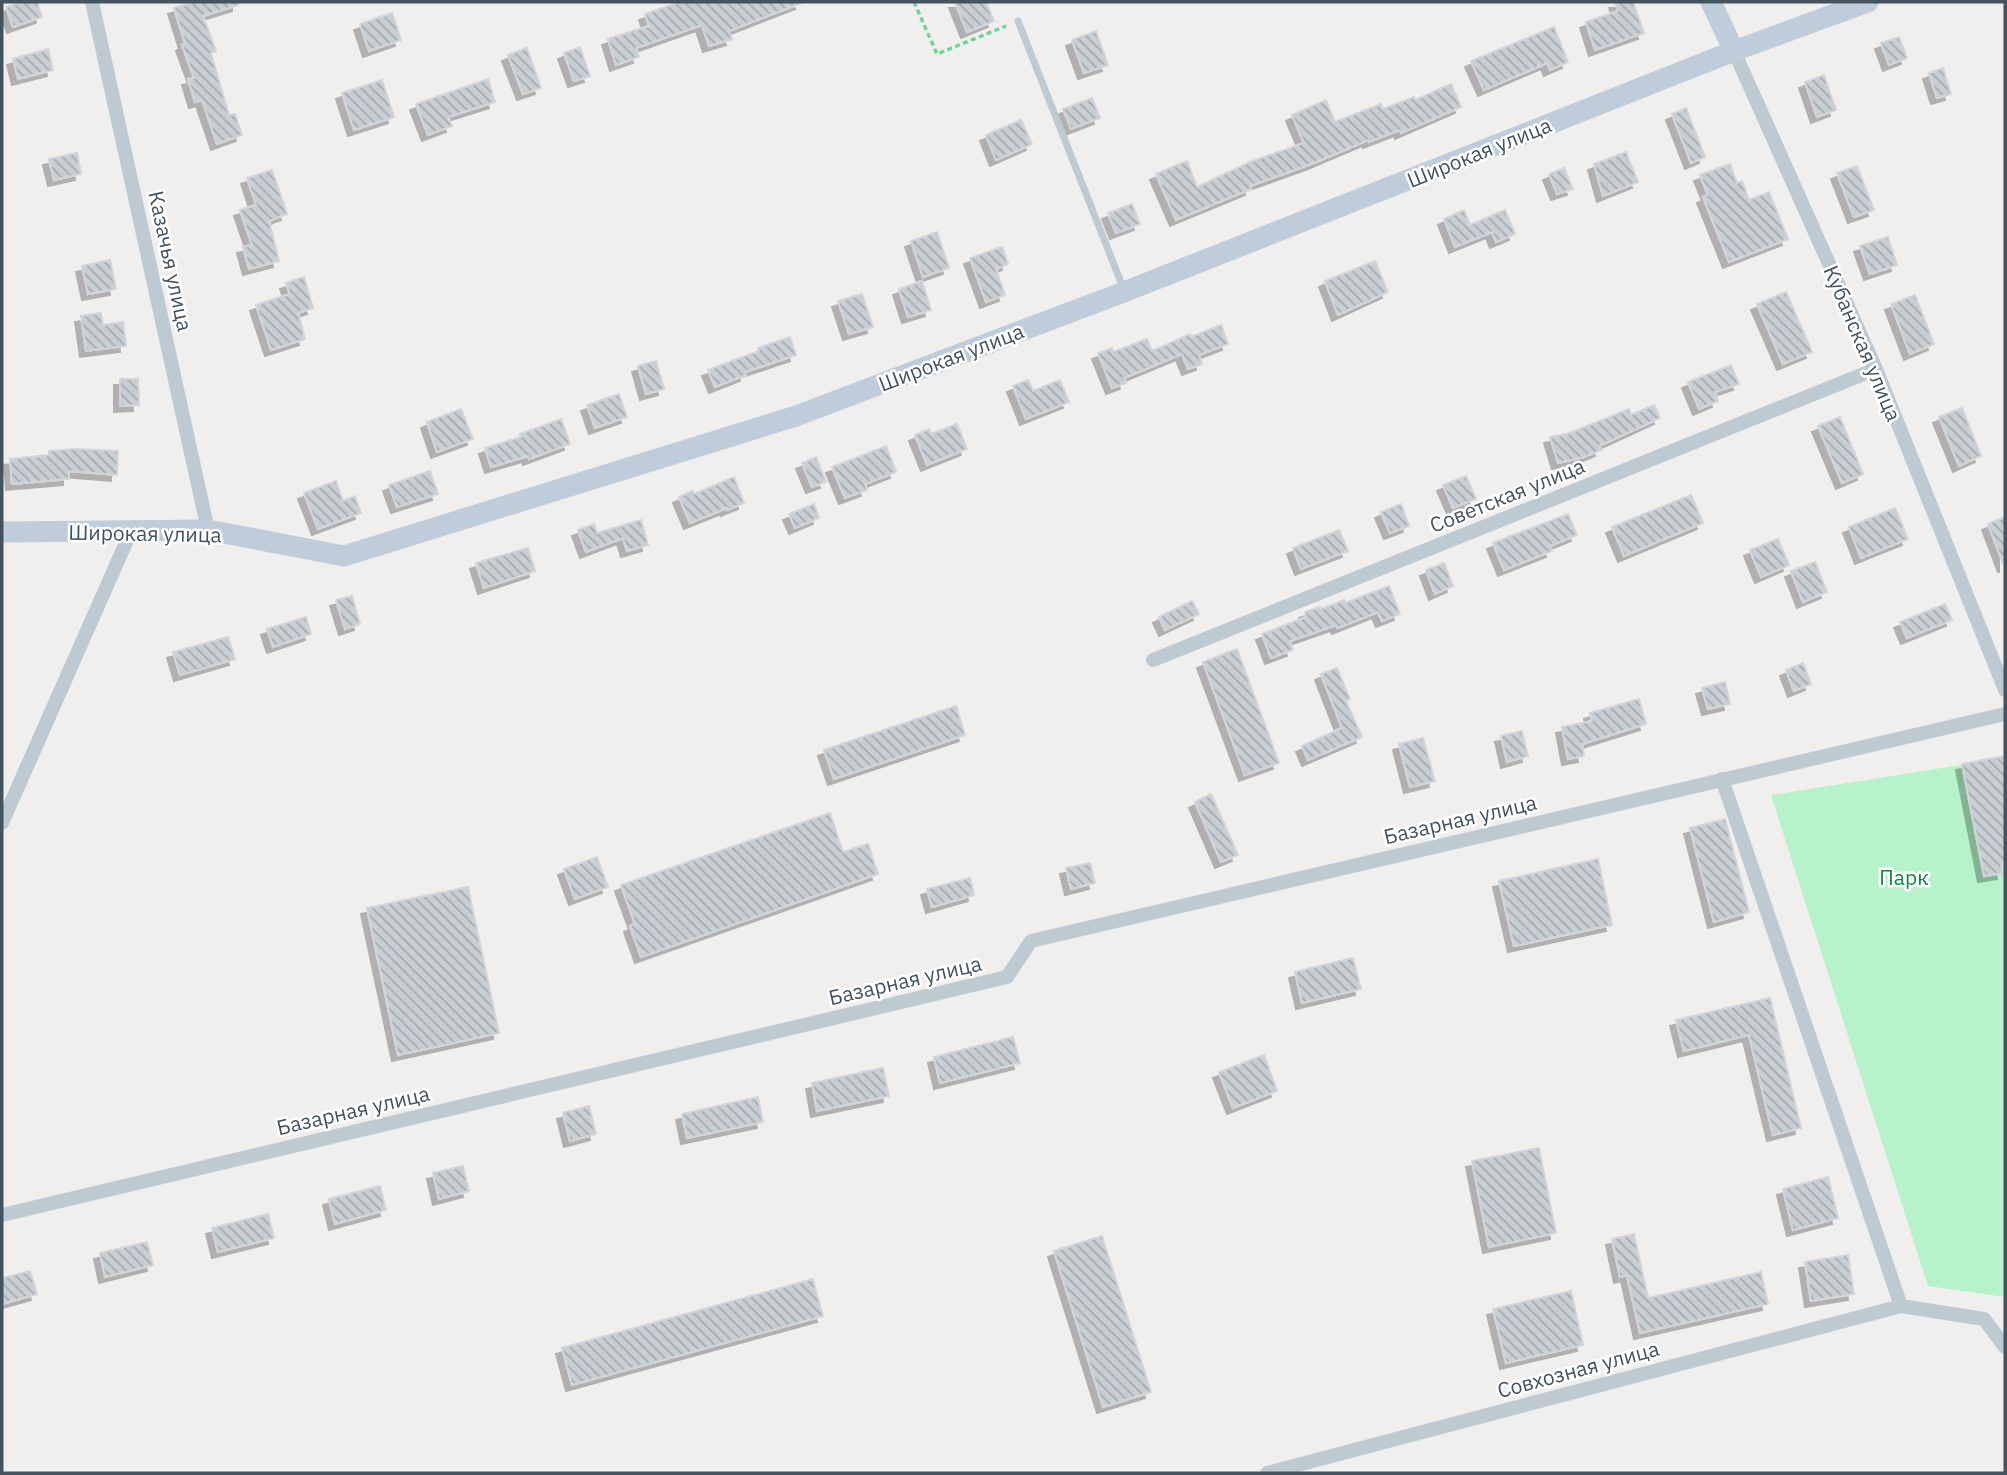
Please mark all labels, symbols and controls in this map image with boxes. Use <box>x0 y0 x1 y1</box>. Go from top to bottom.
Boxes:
street label: Широкая улица <box>1403 110 1555 194</box>
street label: Казачья улица <box>142 188 200 334</box>
street label: Кубанская улица <box>1818 261 1908 425</box>
street label: Широкая улица <box>874 316 1028 398</box>
street label: Советская улица <box>1425 451 1589 539</box>
street label: Широкая улица <box>68 518 222 548</box>
street label: Базарная улица <box>1381 788 1539 850</box>
park label: Парк <box>1879 863 1929 891</box>
street label: Базарная улица <box>826 949 984 1011</box>
street label: Базарная улица <box>274 1079 432 1141</box>
street label: Совхозная улица <box>1494 1334 1662 1404</box>

